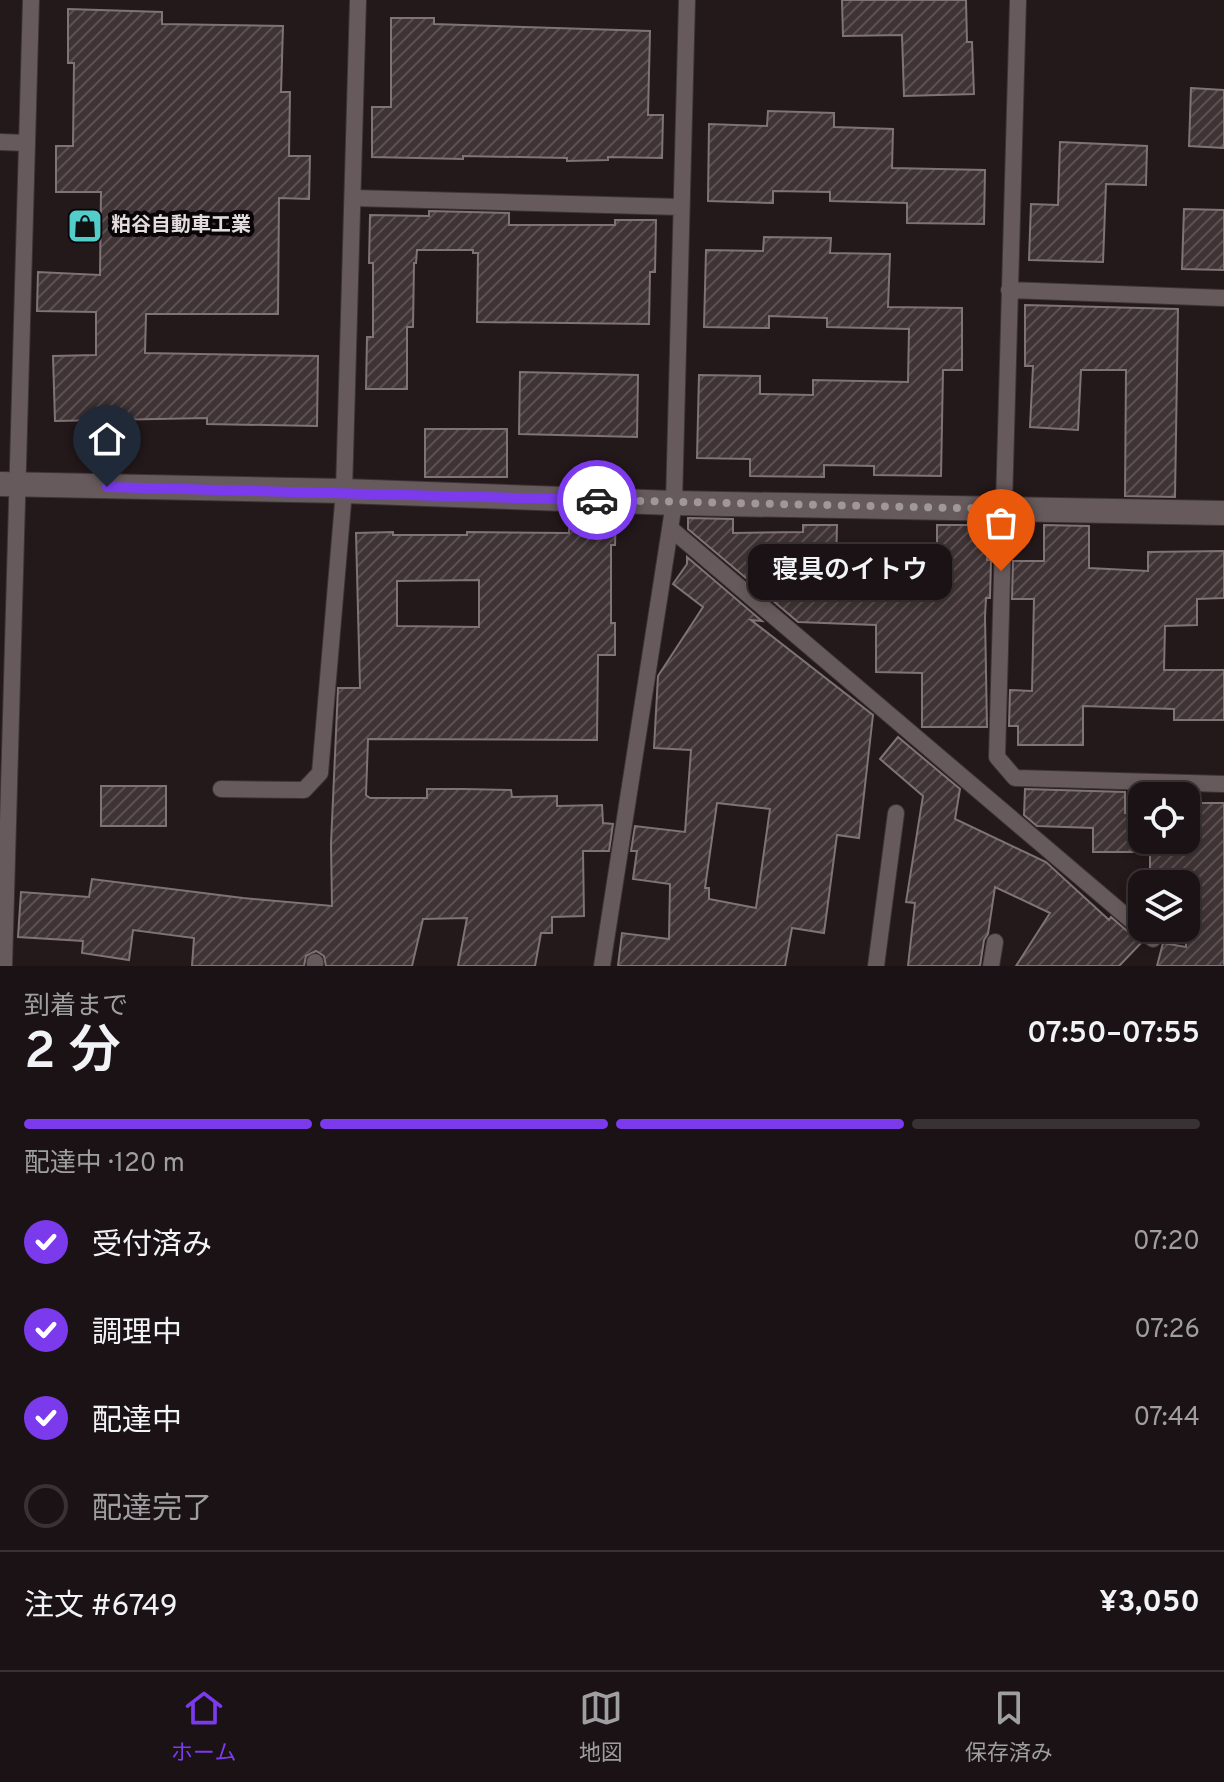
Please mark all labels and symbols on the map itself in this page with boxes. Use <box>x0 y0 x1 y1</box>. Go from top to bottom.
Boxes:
shop icon: 粕谷自動車工業 <box>66 207 104 245</box>
place label: 粕谷自動車工業 <box>111 213 251 239</box>
pin <box>73 405 141 487</box>
courier <box>557 460 637 540</box>
pin <box>967 489 1035 571</box>
callout: 寝具のイトウ <box>749 543 953 599</box>

